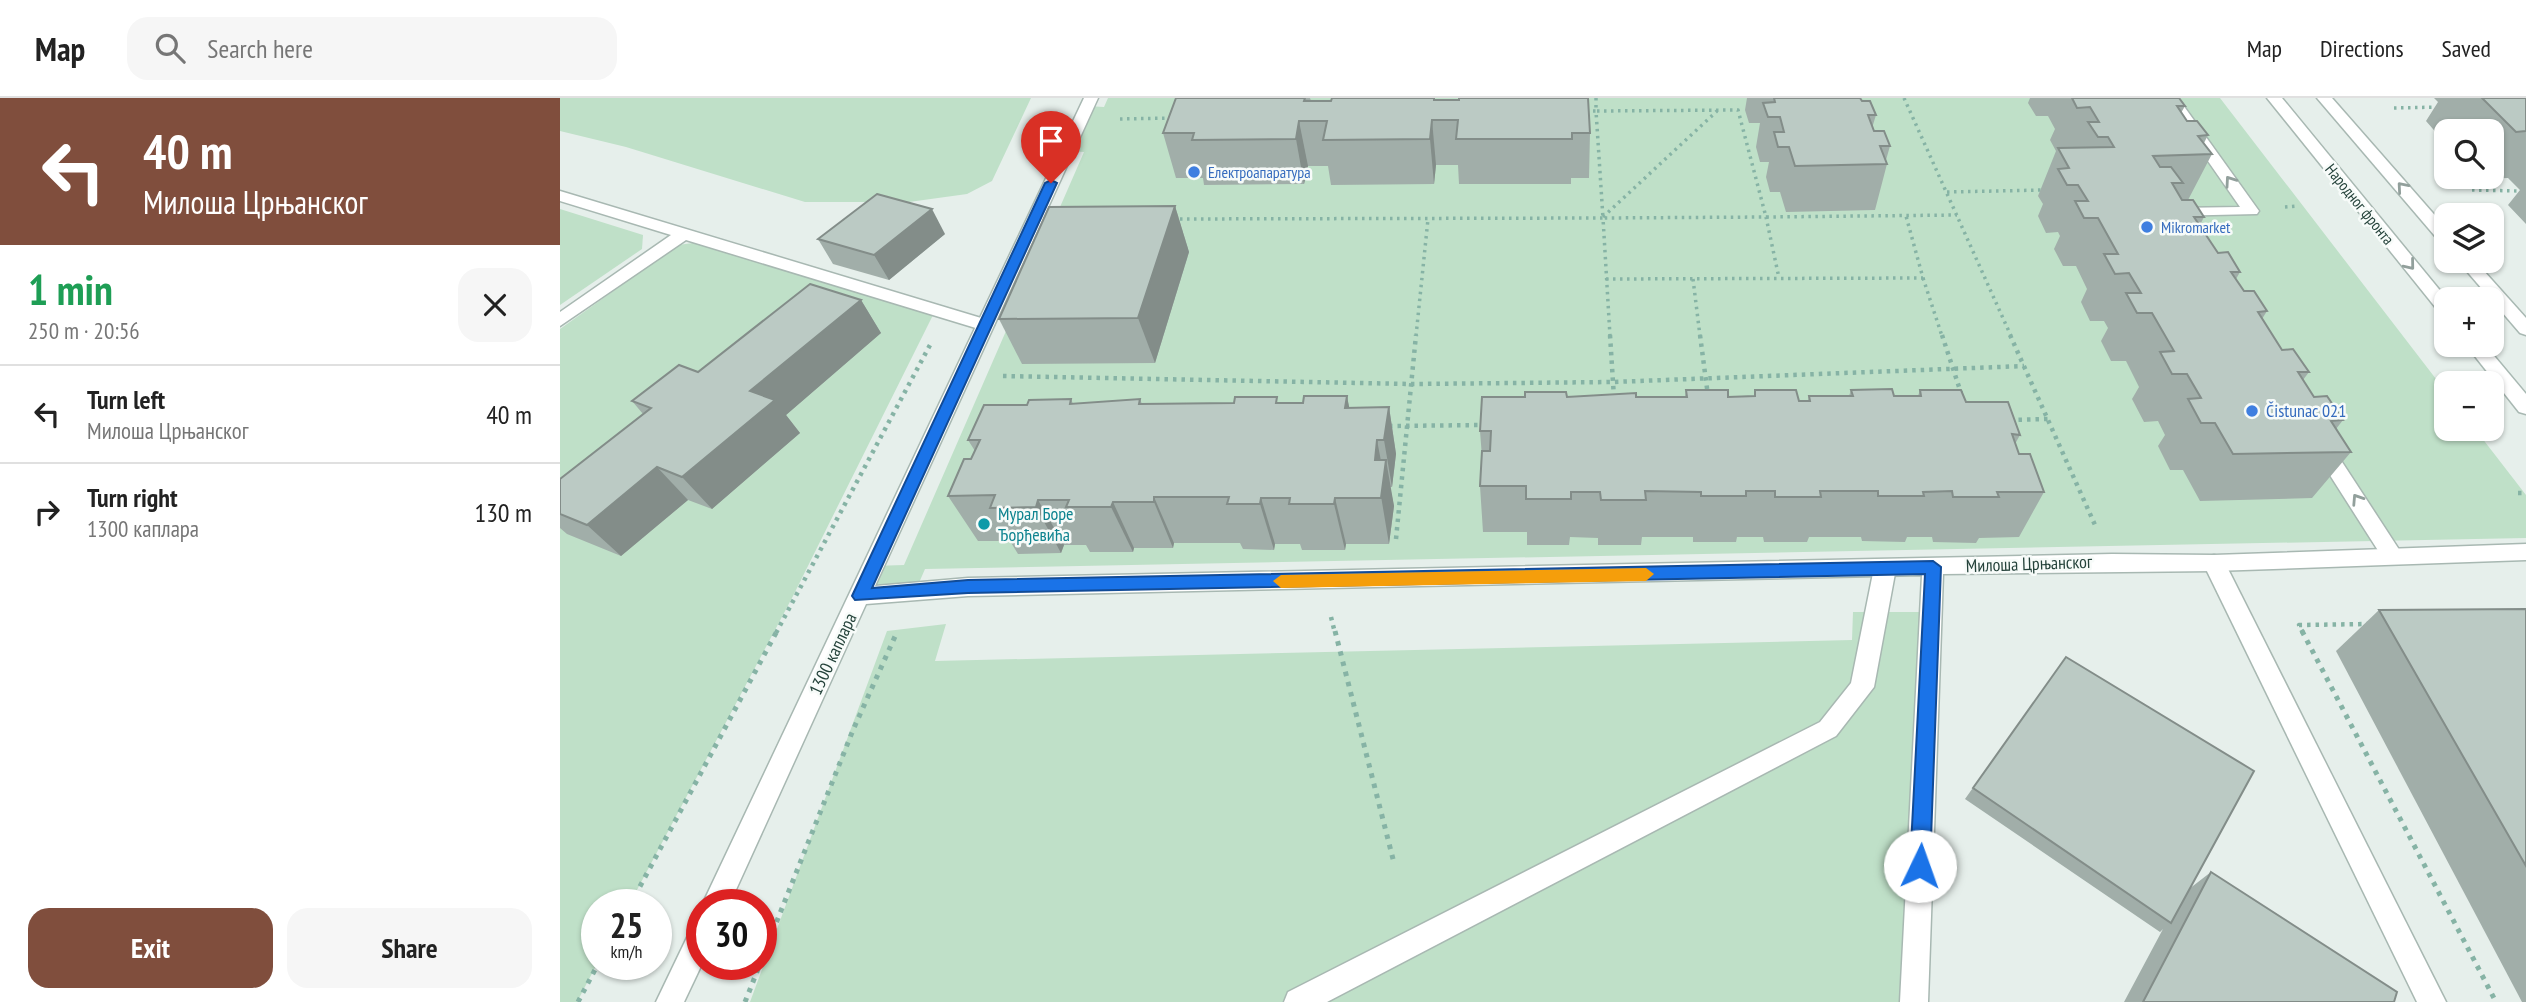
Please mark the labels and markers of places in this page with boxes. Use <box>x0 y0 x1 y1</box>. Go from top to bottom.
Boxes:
pin <box>1021 111 1081 183</box>
place label: Електроапаратура <box>1208 162 1311 182</box>
marker: Електроапаратура <box>1186 164 1202 180</box>
place label: Mikromarket <box>2161 217 2231 237</box>
marker: Mikromarket <box>2139 219 2155 235</box>
place label: Čistunac 021 <box>2266 399 2346 422</box>
marker: Čistunac 021 <box>2244 403 2260 419</box>
place label: Мурал Боре Ђорђевића <box>998 502 1073 546</box>
marker: Мурал Боре Ђорђевића <box>976 516 992 532</box>

